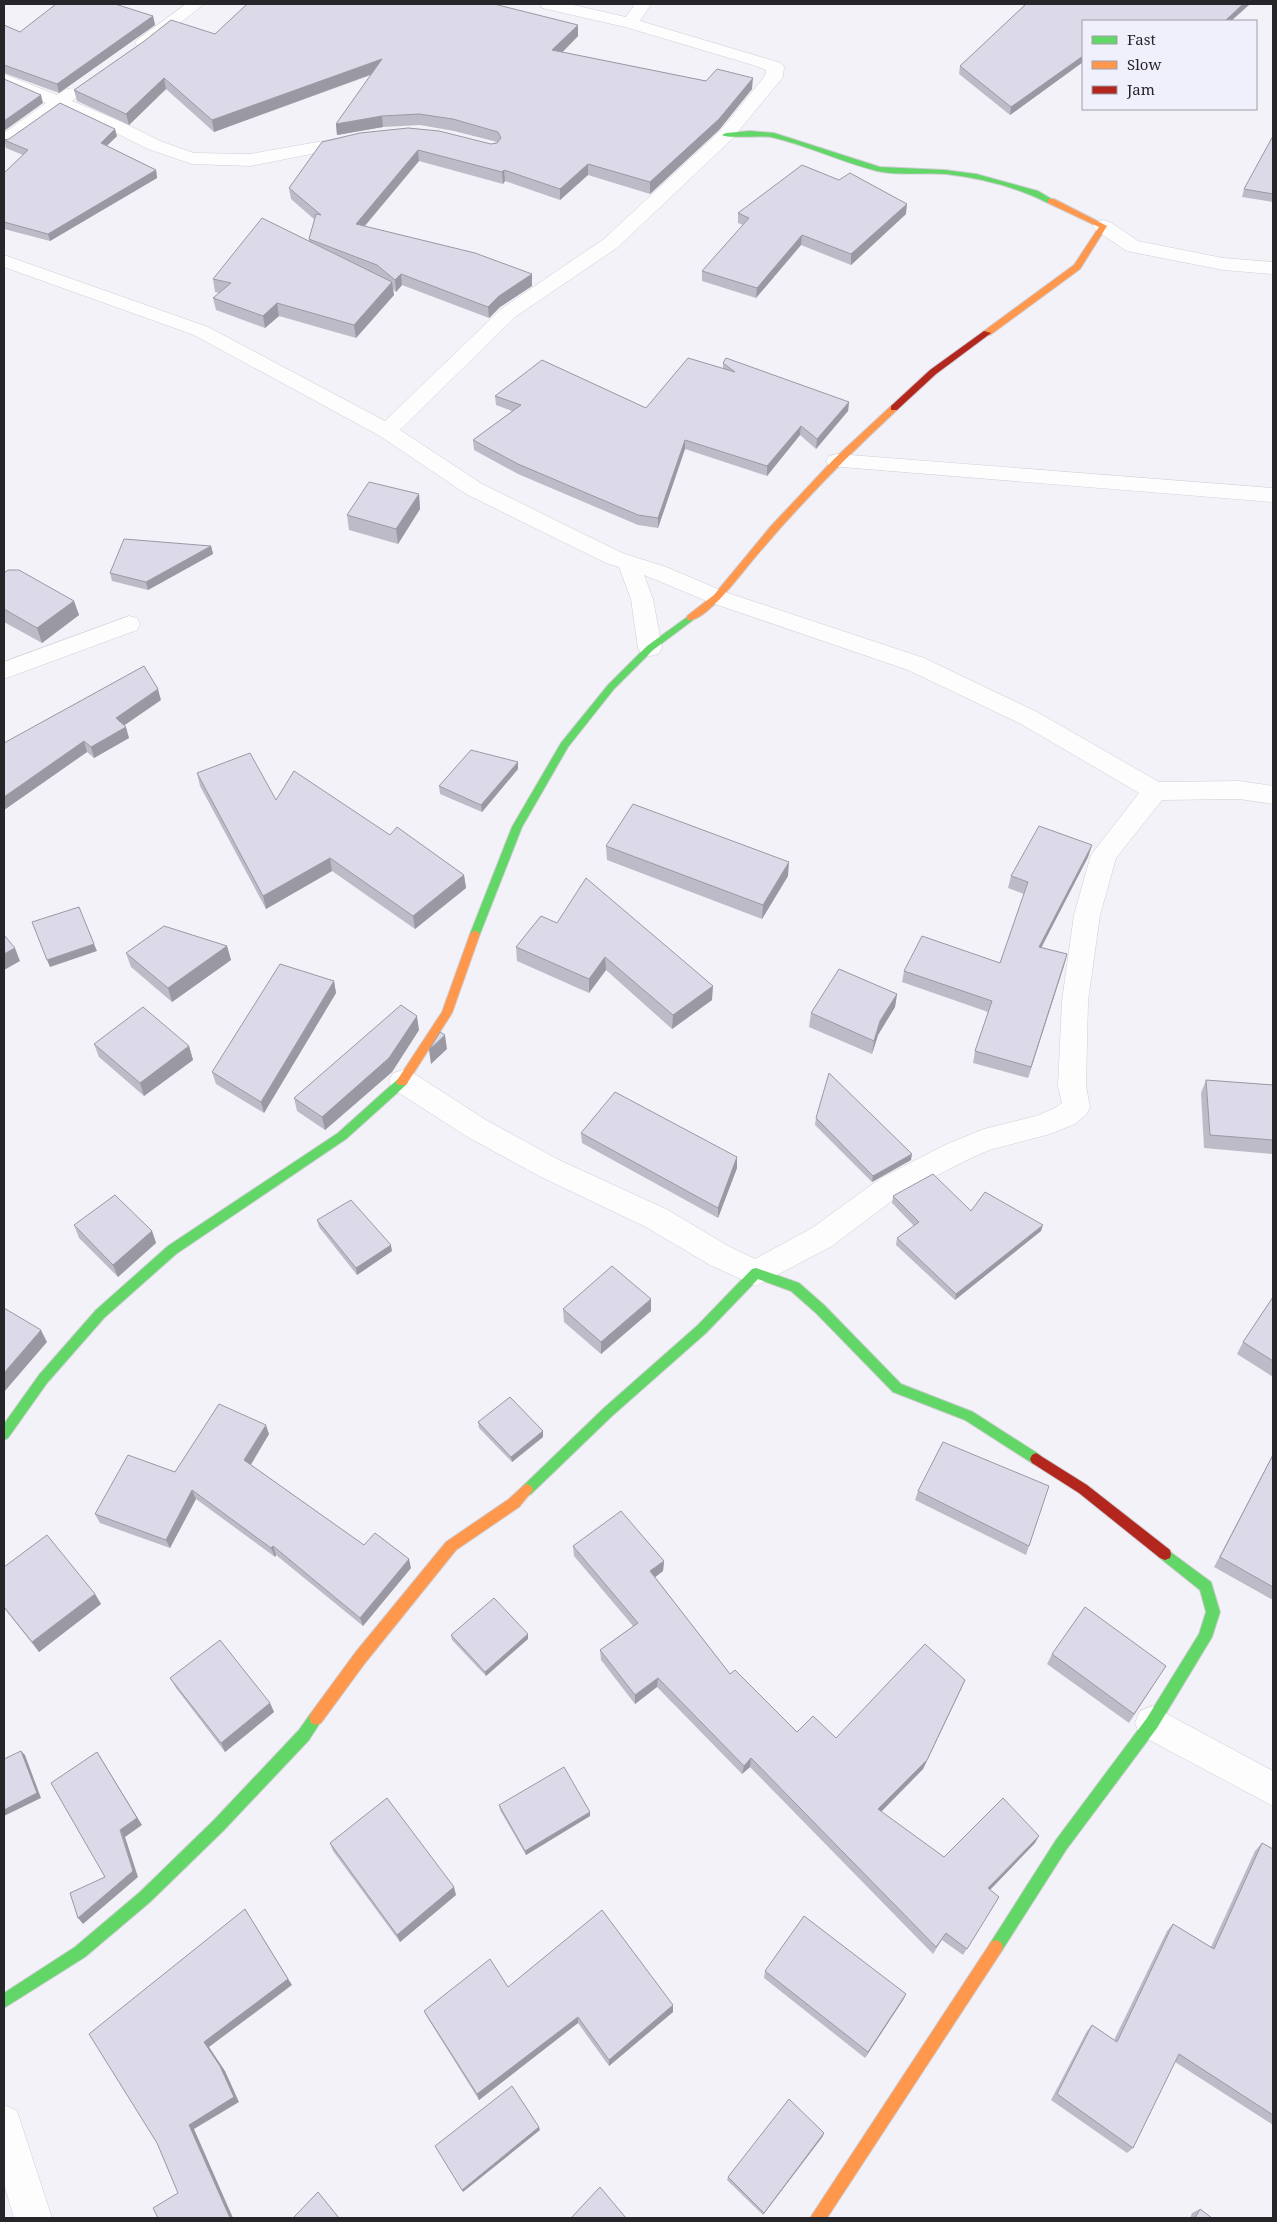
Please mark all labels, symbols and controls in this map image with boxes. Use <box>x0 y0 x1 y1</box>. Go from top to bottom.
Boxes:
legend <box>1082 20 1257 110</box>
text: Fast <box>1127 29 1156 49</box>
text: Slow <box>1127 54 1161 74</box>
text: Jam <box>1126 79 1155 99</box>

